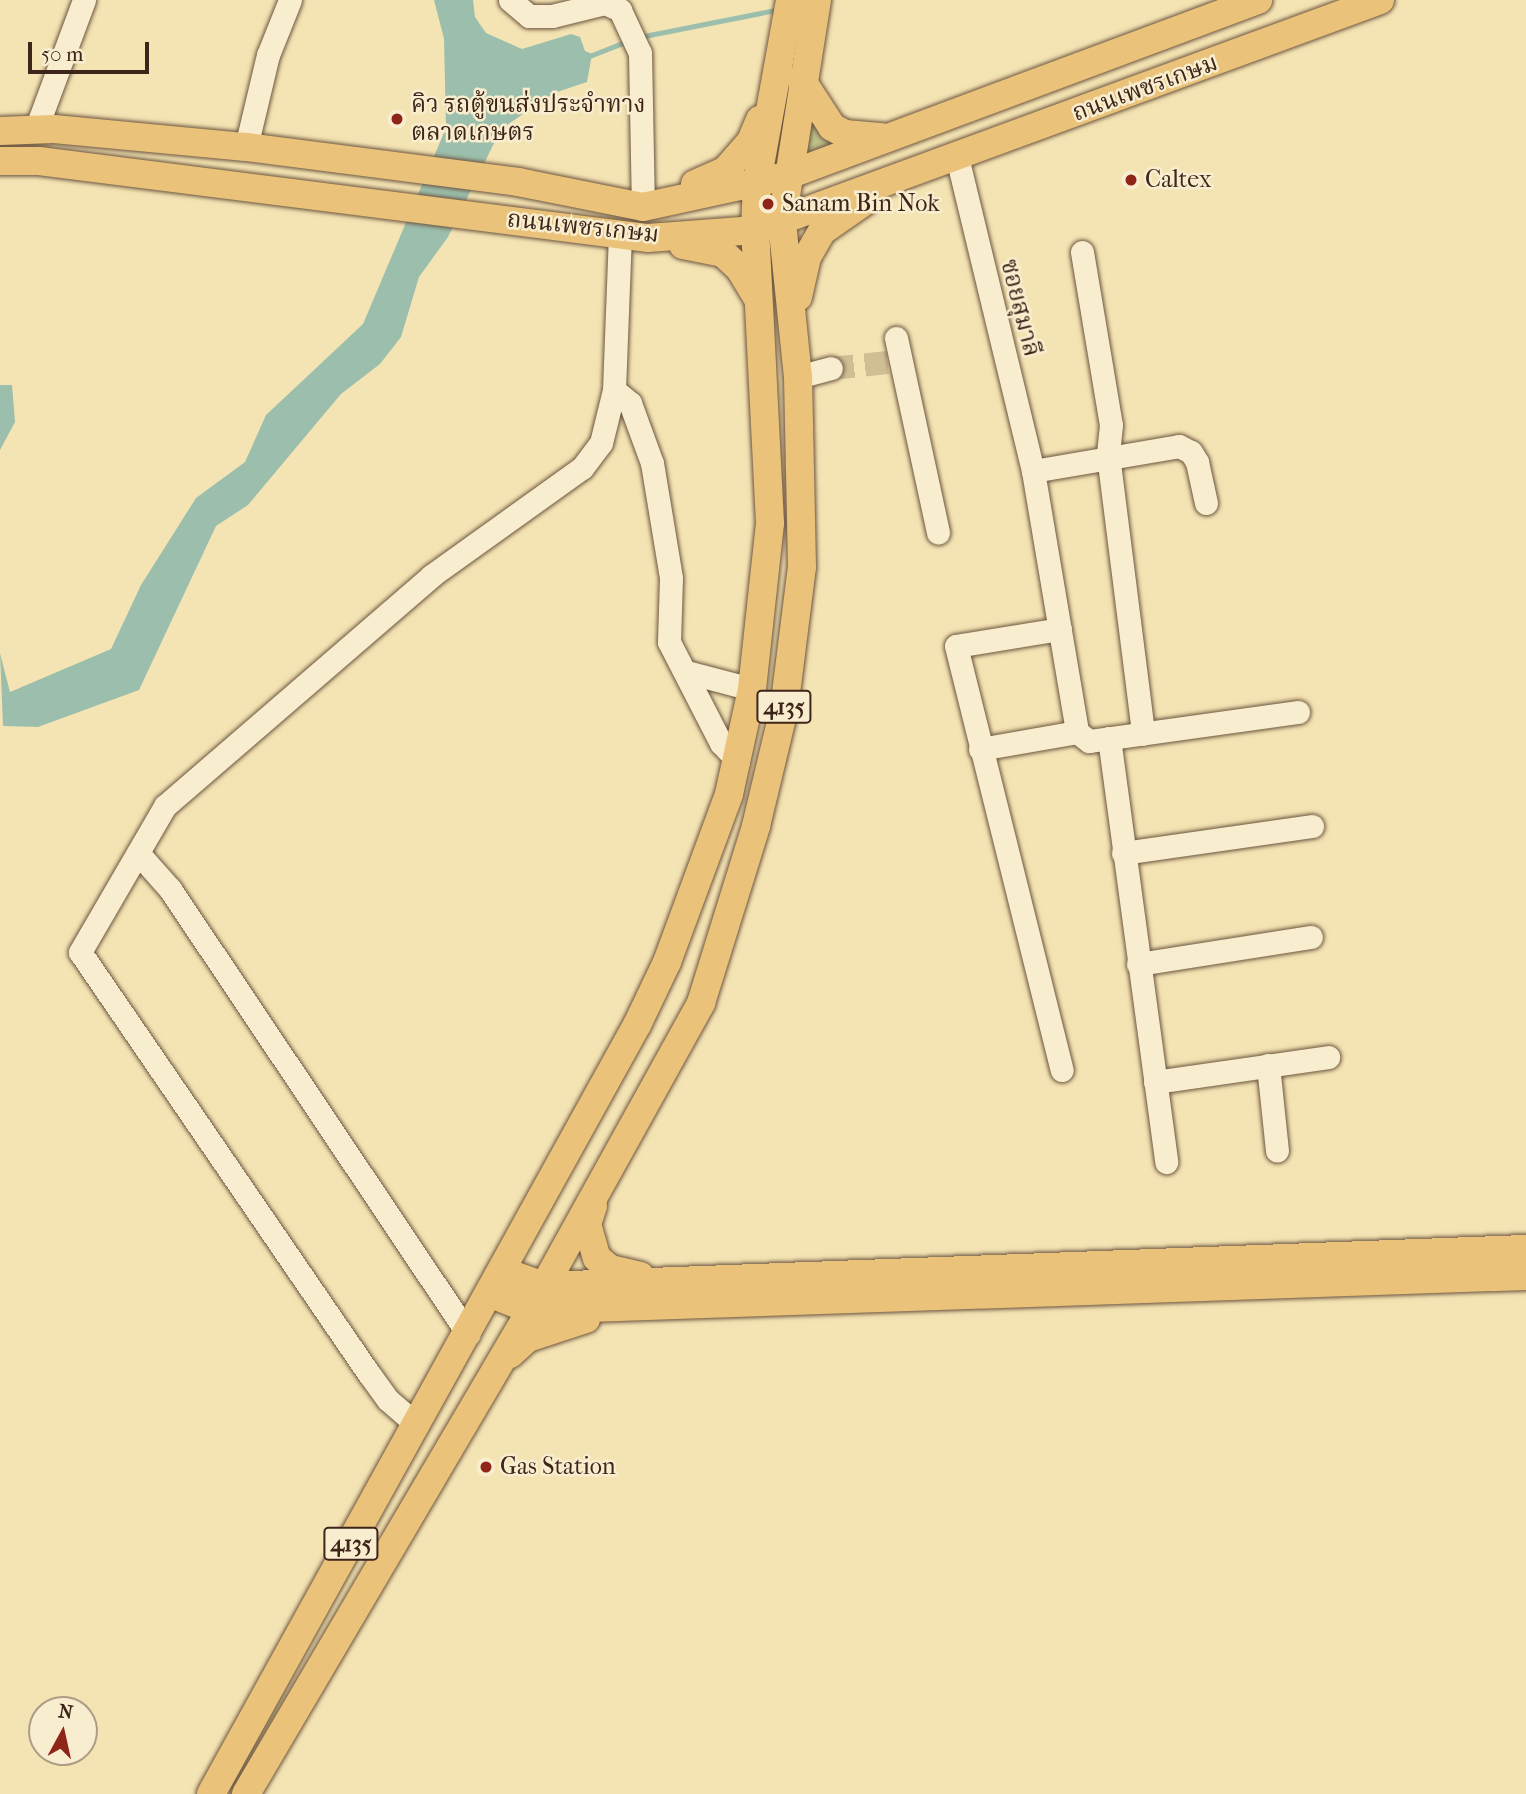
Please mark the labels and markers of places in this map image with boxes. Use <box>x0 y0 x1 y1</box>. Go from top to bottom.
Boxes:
place label: คิว รถตู้ขนส่งประจำทาง ตลาดเกษตร <box>411 91 645 147</box>
marker: คิว รถตู้ขนส่งประจำทาง ตลาดเกษตร <box>389 111 405 127</box>
place label: Caltex <box>1145 166 1212 194</box>
marker: Caltex <box>1123 172 1139 188</box>
place label: Sanam Bin Nok <box>782 190 940 218</box>
marker: Sanam Bin Nok <box>760 196 776 212</box>
place label: Gas Station <box>500 1453 616 1481</box>
marker: Gas Station <box>478 1459 494 1475</box>

